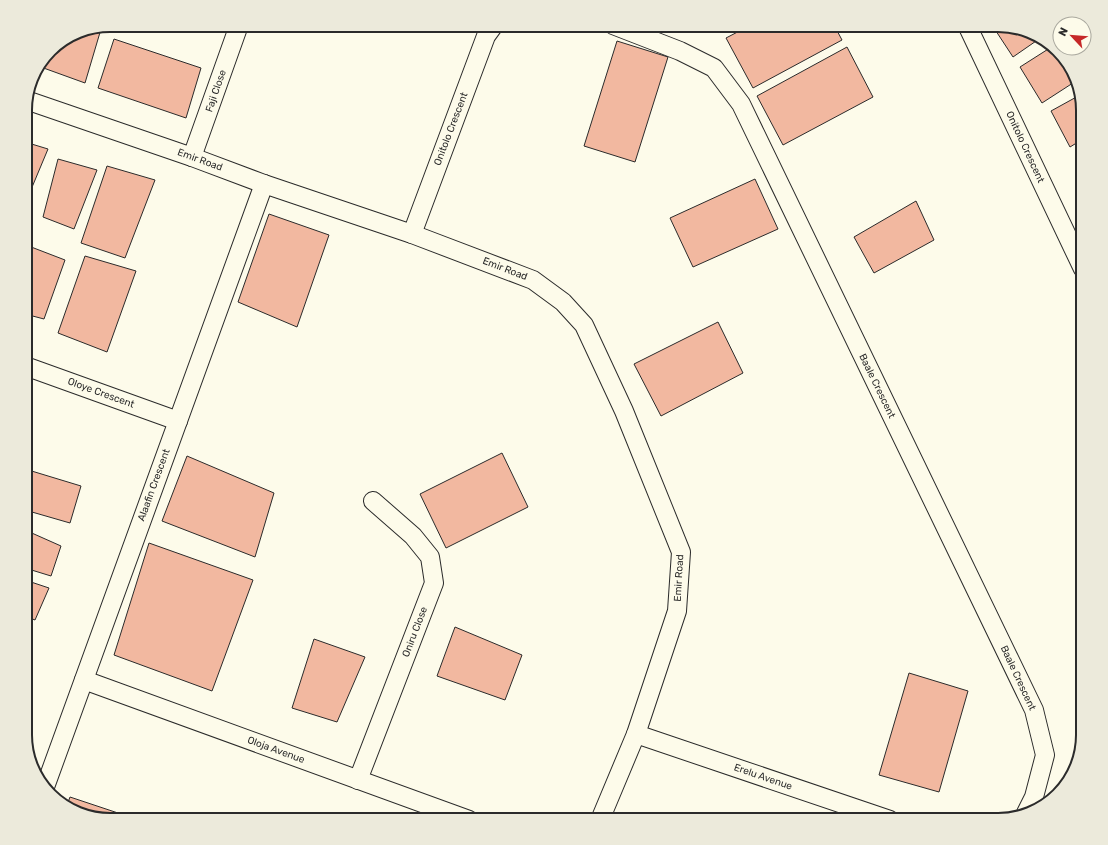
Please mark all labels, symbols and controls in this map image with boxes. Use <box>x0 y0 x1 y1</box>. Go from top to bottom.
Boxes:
north arrow <box>1052 16 1092 56</box>
text: N <box>1056 25 1071 38</box>
street label: Faji Close <box>203 68 229 114</box>
street label: Onitolo Crescent <box>431 91 471 167</box>
street label: Onitolo Crescent <box>1003 109 1047 185</box>
street label: Emir Road <box>176 146 224 174</box>
street label: Emir Road <box>481 255 529 283</box>
street label: Baale Crescent <box>856 352 898 420</box>
street label: Oloye Crescent <box>66 375 136 411</box>
street label: Alaafin Crescent <box>135 447 173 523</box>
street label: Emir Road <box>672 554 686 602</box>
street label: Oniru Close <box>400 605 430 659</box>
street label: Baale Crescent <box>998 644 1038 712</box>
street label: Oloja Avenue <box>246 734 307 766</box>
street label: Erelu Avenue <box>732 761 794 793</box>

